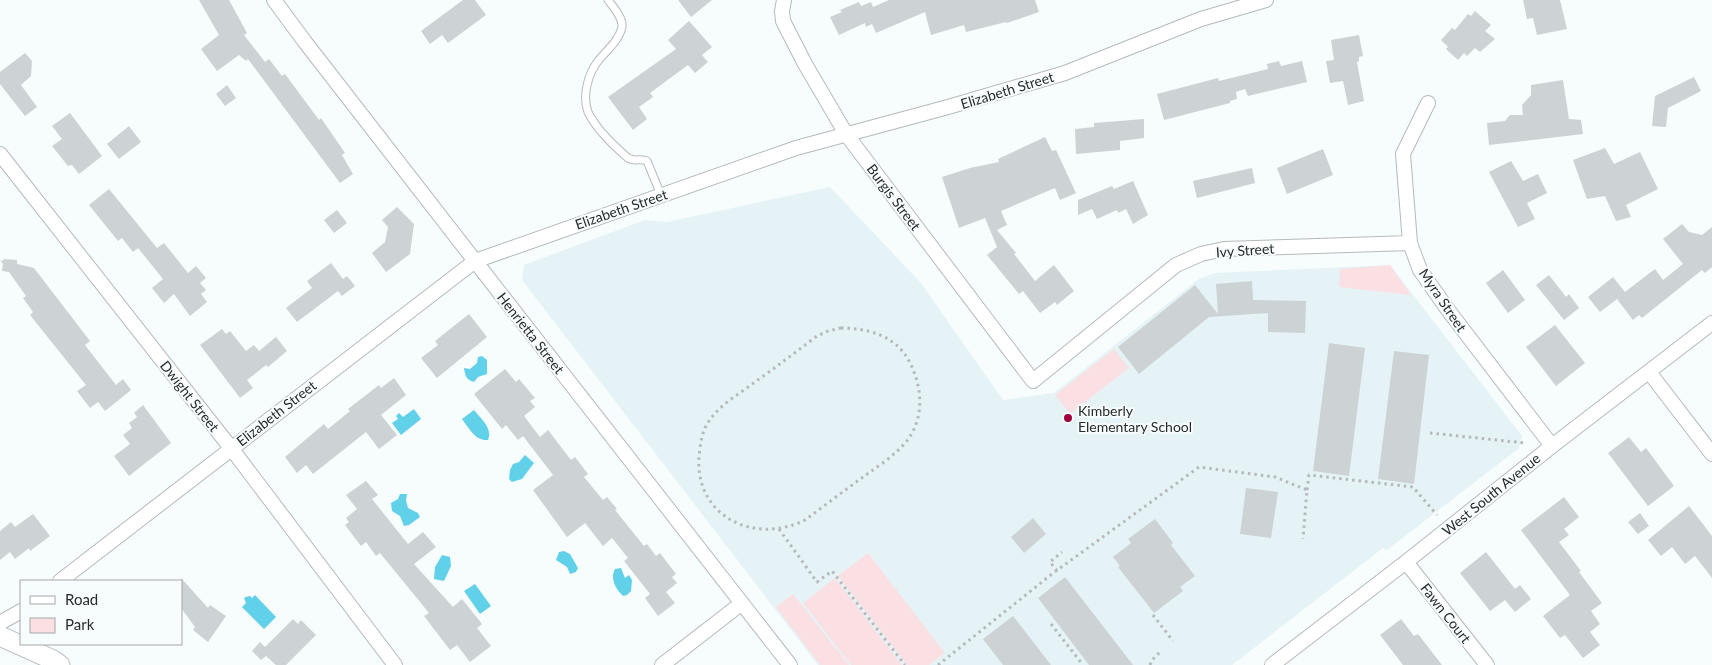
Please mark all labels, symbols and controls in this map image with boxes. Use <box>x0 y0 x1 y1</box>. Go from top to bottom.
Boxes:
street label: Elizabeth Street <box>958 68 1056 112</box>
street label: Burgis Street <box>864 160 924 234</box>
street label: Elizabeth Street <box>573 185 669 233</box>
street label: Ivy Street <box>1215 239 1275 261</box>
street label: Myra Street <box>1416 265 1470 335</box>
street label: Henrietta Street <box>494 289 568 377</box>
street label: Dwight Street <box>157 357 223 435</box>
street label: Elizabeth Street <box>233 377 319 449</box>
place label: Kimberly Elementary School <box>1078 402 1192 435</box>
marker: Kimberly Elementary School <box>1062 412 1074 424</box>
street label: West South Avenue <box>1438 449 1544 539</box>
legend <box>20 580 182 645</box>
street label: Fawn Court <box>1417 580 1475 646</box>
text: Road <box>65 590 98 608</box>
text: Park <box>65 615 95 633</box>

